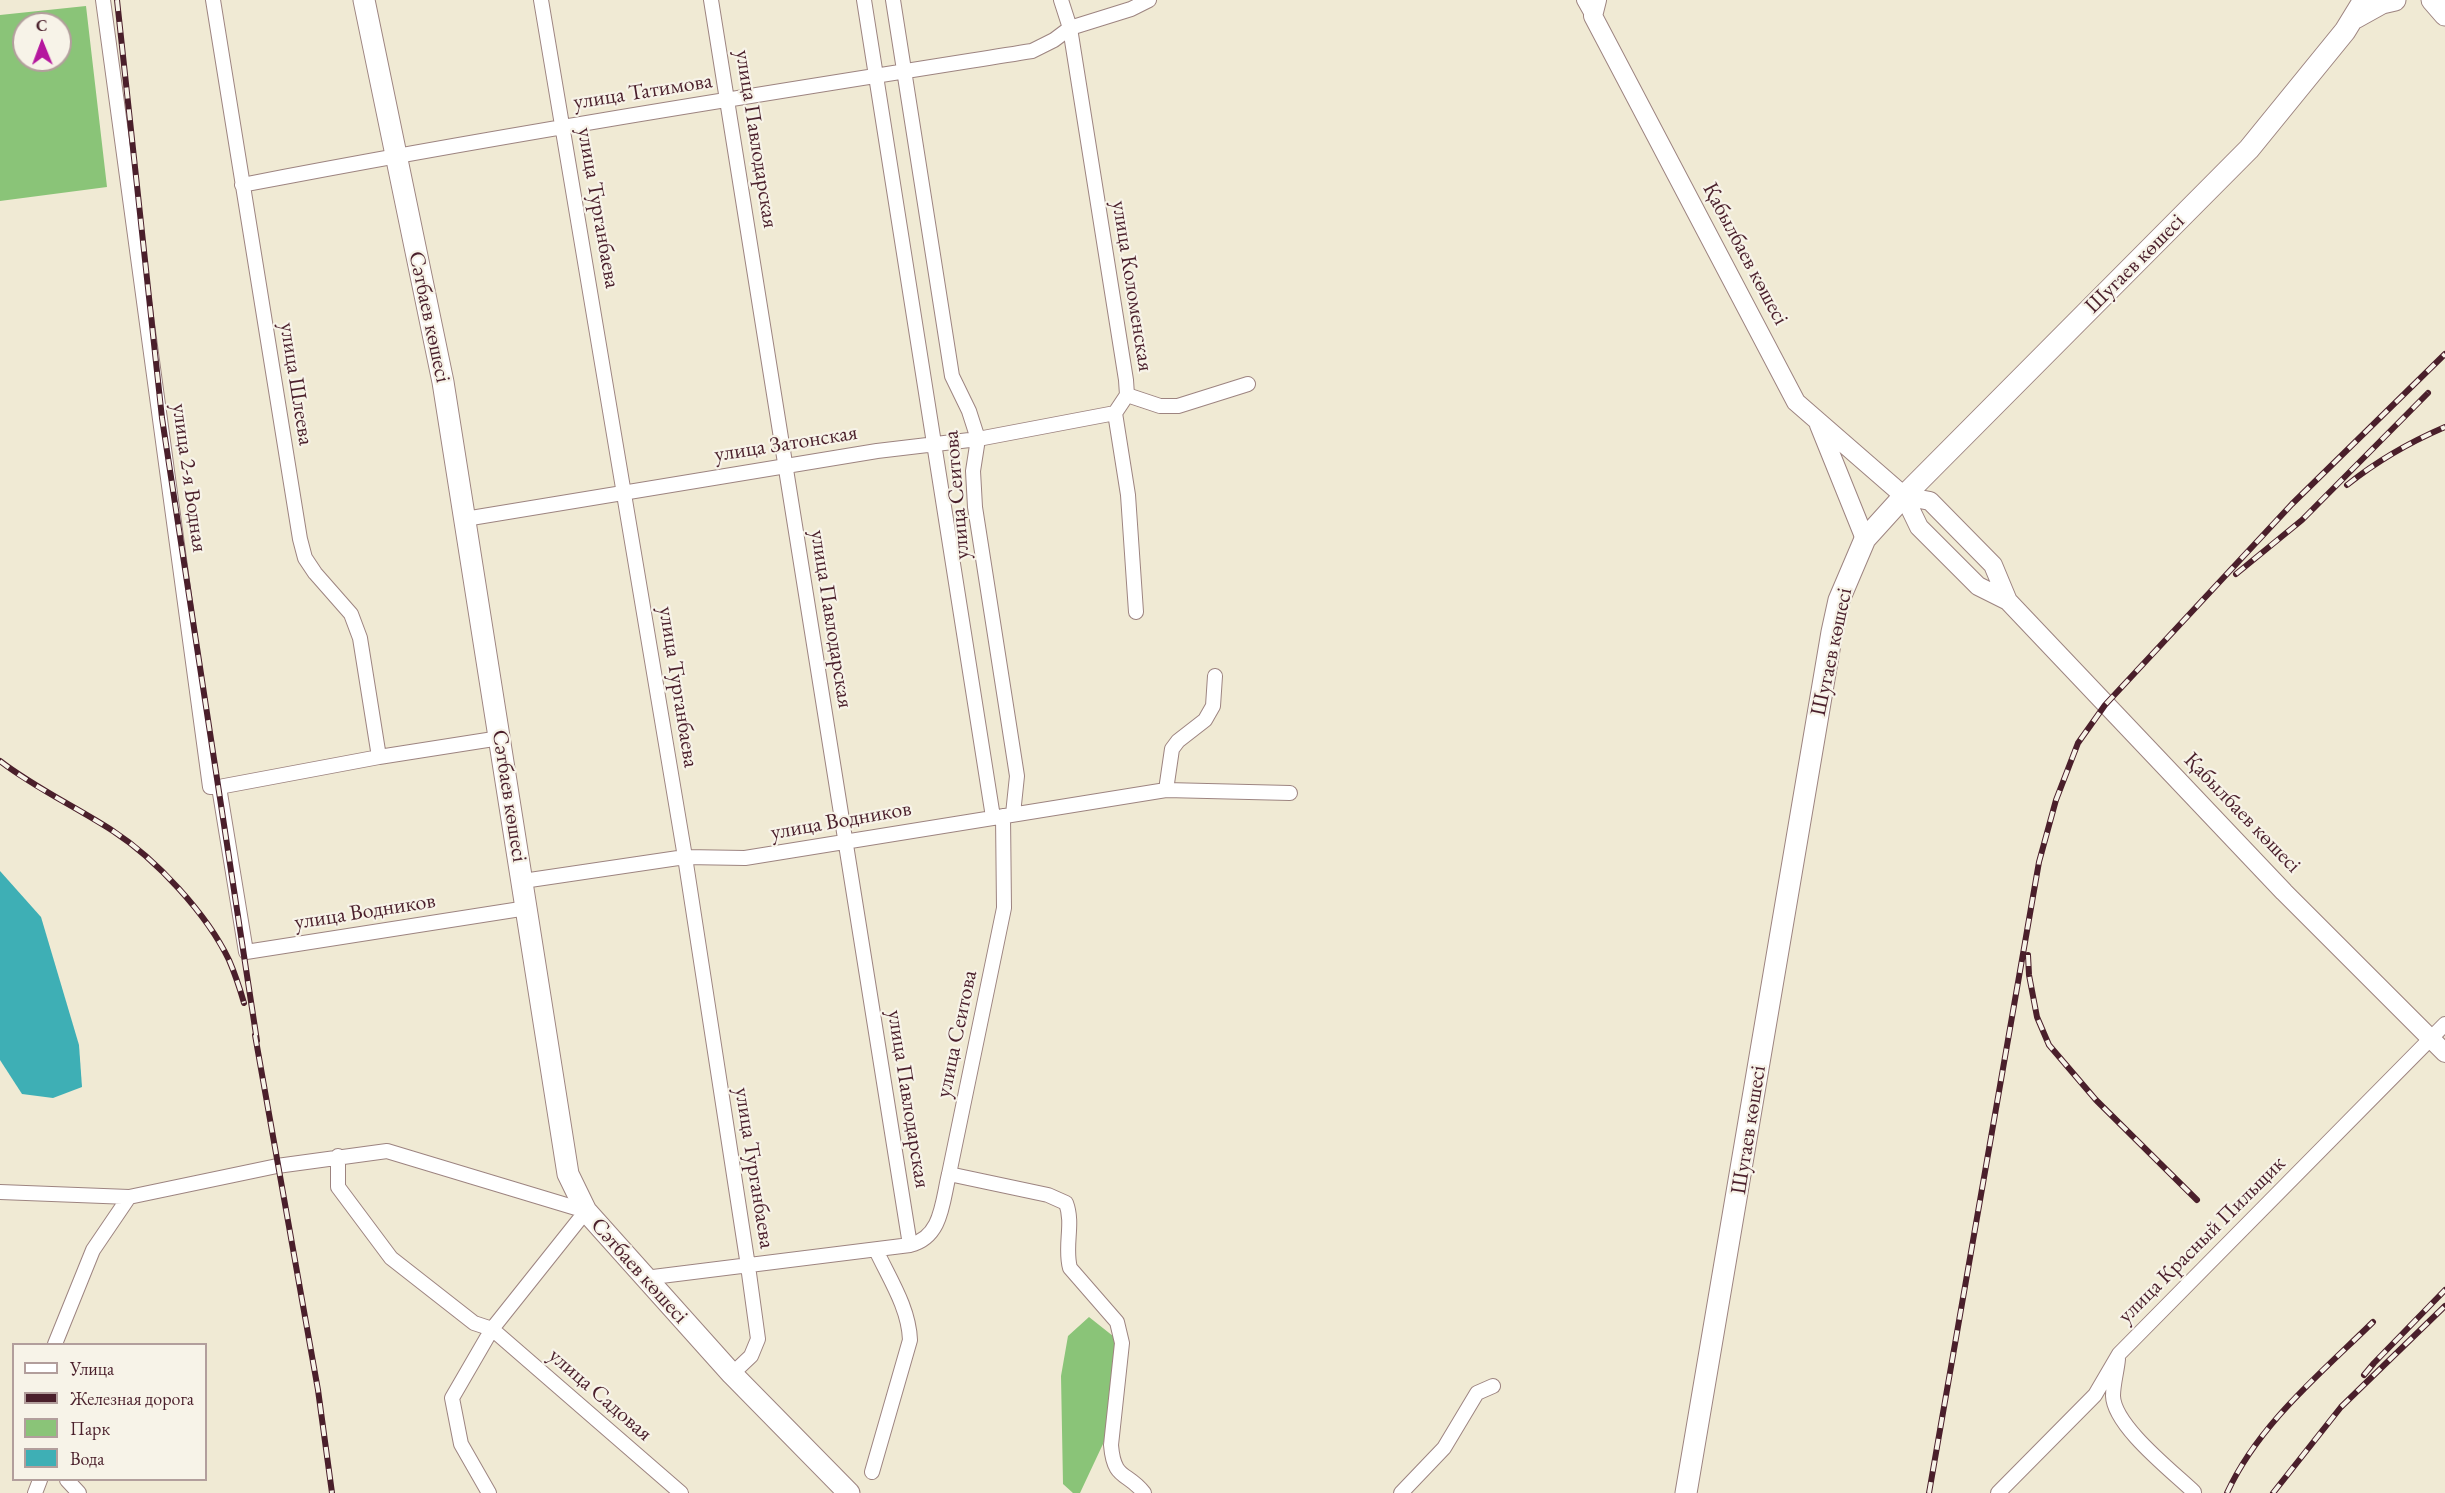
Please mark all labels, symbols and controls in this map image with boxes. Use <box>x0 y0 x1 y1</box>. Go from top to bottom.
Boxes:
north arrow <box>12 12 72 72</box>
text: С <box>36 15 48 36</box>
street label: улица Павлодарская <box>729 48 783 230</box>
street label: улица Татимова <box>572 68 714 116</box>
street label: улица Турганбаева <box>571 126 625 290</box>
street label: Қабылбаев көшесі <box>1696 178 1794 330</box>
street label: улица Коломенская <box>1105 199 1159 373</box>
street label: Шугаев көшесі <box>2080 209 2190 319</box>
street label: Сәтбаев көшесі <box>402 249 456 385</box>
street label: улица Шлеева <box>273 321 319 447</box>
street label: улица 2-я Водная <box>165 402 213 554</box>
street label: улица Затонская <box>713 420 859 468</box>
street label: улица Сеитова <box>938 429 976 561</box>
street label: улица Павлодарская <box>804 528 858 710</box>
street label: Шугаев көшесі <box>1806 586 1858 718</box>
street label: улица Турганбаева <box>652 605 704 769</box>
street label: Сәтбаев көшесі <box>486 728 532 864</box>
street label: Қабылбаев көшесі <box>2178 747 2306 879</box>
street label: улица Водников <box>769 796 913 846</box>
street label: улица Водников <box>293 888 437 936</box>
street label: улица Сеитова <box>931 968 983 1100</box>
street label: улица Павлодарская <box>881 1008 935 1190</box>
street label: Шугаев көшесі <box>1726 1064 1772 1196</box>
street label: улица Турганбаева <box>728 1086 780 1250</box>
street label: улица Красный Пильщик <box>2113 1151 2291 1329</box>
street label: Сәтбаев көшесі <box>585 1213 693 1329</box>
legend <box>12 1343 207 1481</box>
street label: улица Садовая <box>543 1343 657 1447</box>
text: Улица <box>70 1357 114 1380</box>
text: Железная дорога <box>70 1387 194 1410</box>
text: Парк <box>70 1417 110 1440</box>
text: Вода <box>70 1447 104 1470</box>

